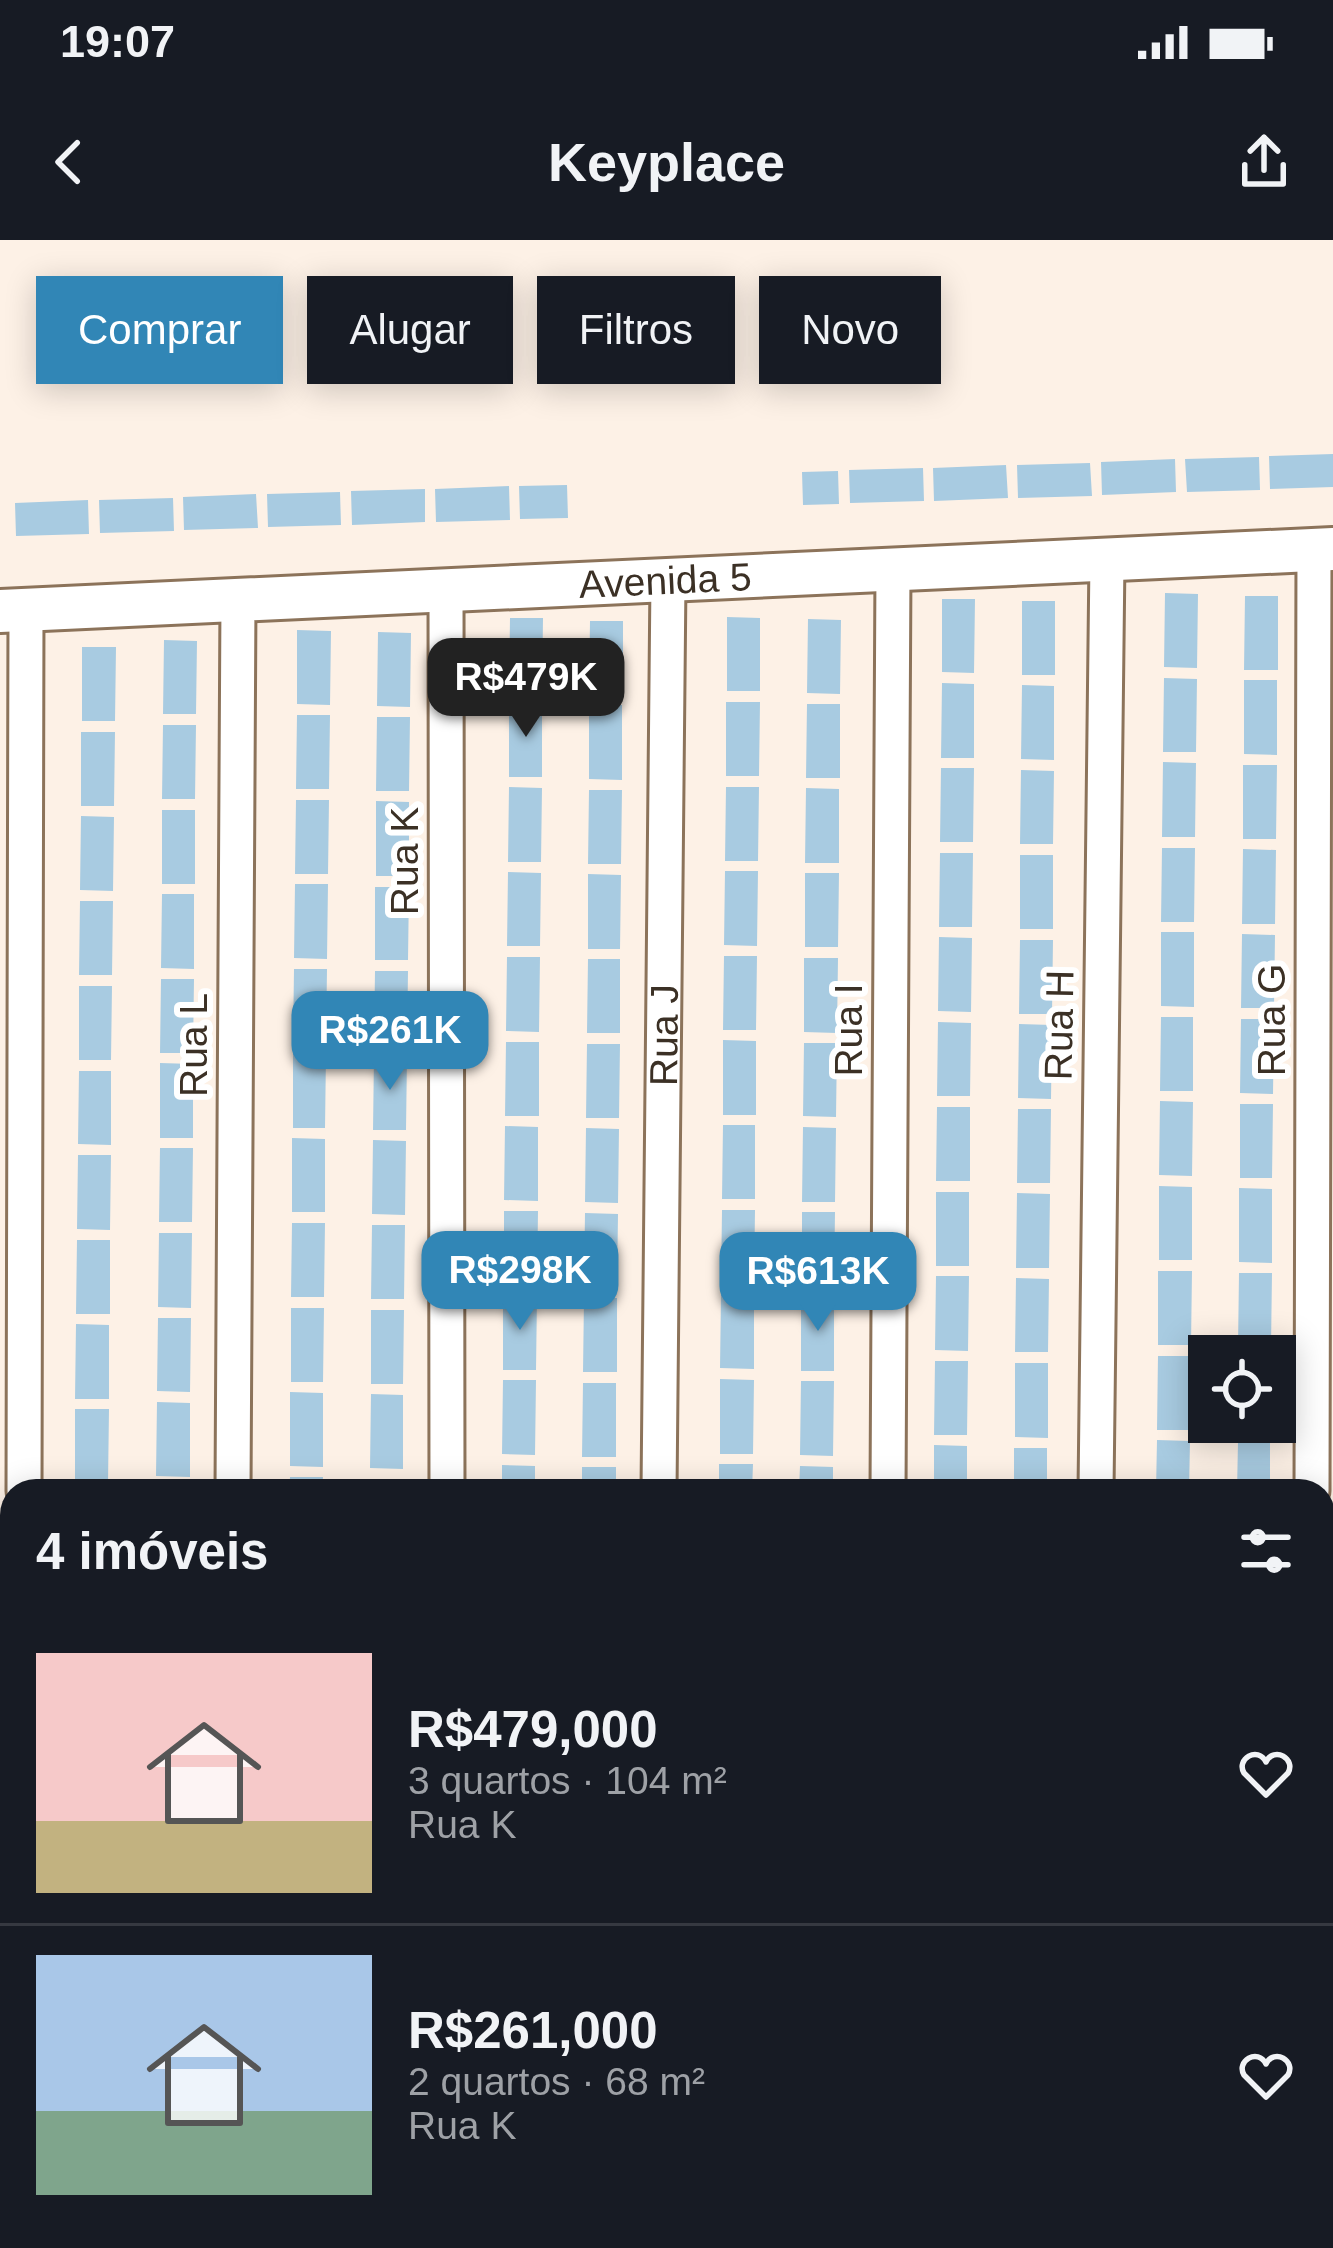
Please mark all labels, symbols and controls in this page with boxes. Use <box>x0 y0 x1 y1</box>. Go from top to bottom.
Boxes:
text: 19:07 <box>60 16 175 67</box>
icon: back <box>36 129 102 195</box>
icon: share <box>1231 129 1297 195</box>
text: Keyplace <box>548 132 785 192</box>
chip: Comprar <box>36 276 283 384</box>
chip: Alugar <box>307 276 513 384</box>
chip: Filtros <box>537 276 735 384</box>
chip: Novo <box>759 276 941 384</box>
street label: Avenida 5 <box>578 555 753 606</box>
pin: R$479K <box>428 638 624 740</box>
text: R$479K <box>454 655 598 698</box>
street label: Rua K <box>383 807 426 915</box>
street label: Rua G <box>1250 964 1293 1076</box>
street label: Rua H <box>1037 969 1081 1081</box>
street label: Rua I <box>827 983 870 1077</box>
street label: Rua J <box>642 984 686 1086</box>
pin: R$261K <box>292 991 488 1093</box>
street label: Rua L <box>172 993 215 1097</box>
text: R$261K <box>318 1008 462 1051</box>
pin: R$298K <box>422 1231 618 1333</box>
pin: R$613K <box>720 1232 916 1334</box>
text: R$298K <box>448 1248 592 1291</box>
text: R$613K <box>746 1249 890 1292</box>
map controls <box>1188 1335 1296 1443</box>
button: locate <box>1188 1335 1296 1443</box>
icon: filters <box>1233 1518 1299 1584</box>
text: 4 imóveis <box>36 1523 268 1580</box>
icon: home <box>132 1701 276 1845</box>
text: R$479,000 <box>408 1701 658 1758</box>
icon: heart <box>1233 1740 1299 1806</box>
text: 3 quartos · 104 m² <box>408 1759 727 1802</box>
text: Rua K <box>408 1803 516 1846</box>
text: R$261,000 <box>408 2002 658 2059</box>
icon: home <box>132 2003 276 2147</box>
icon: heart <box>1233 2042 1299 2108</box>
text: 2 quartos · 68 m² <box>408 2060 705 2103</box>
text: Rua K <box>408 2104 516 2147</box>

